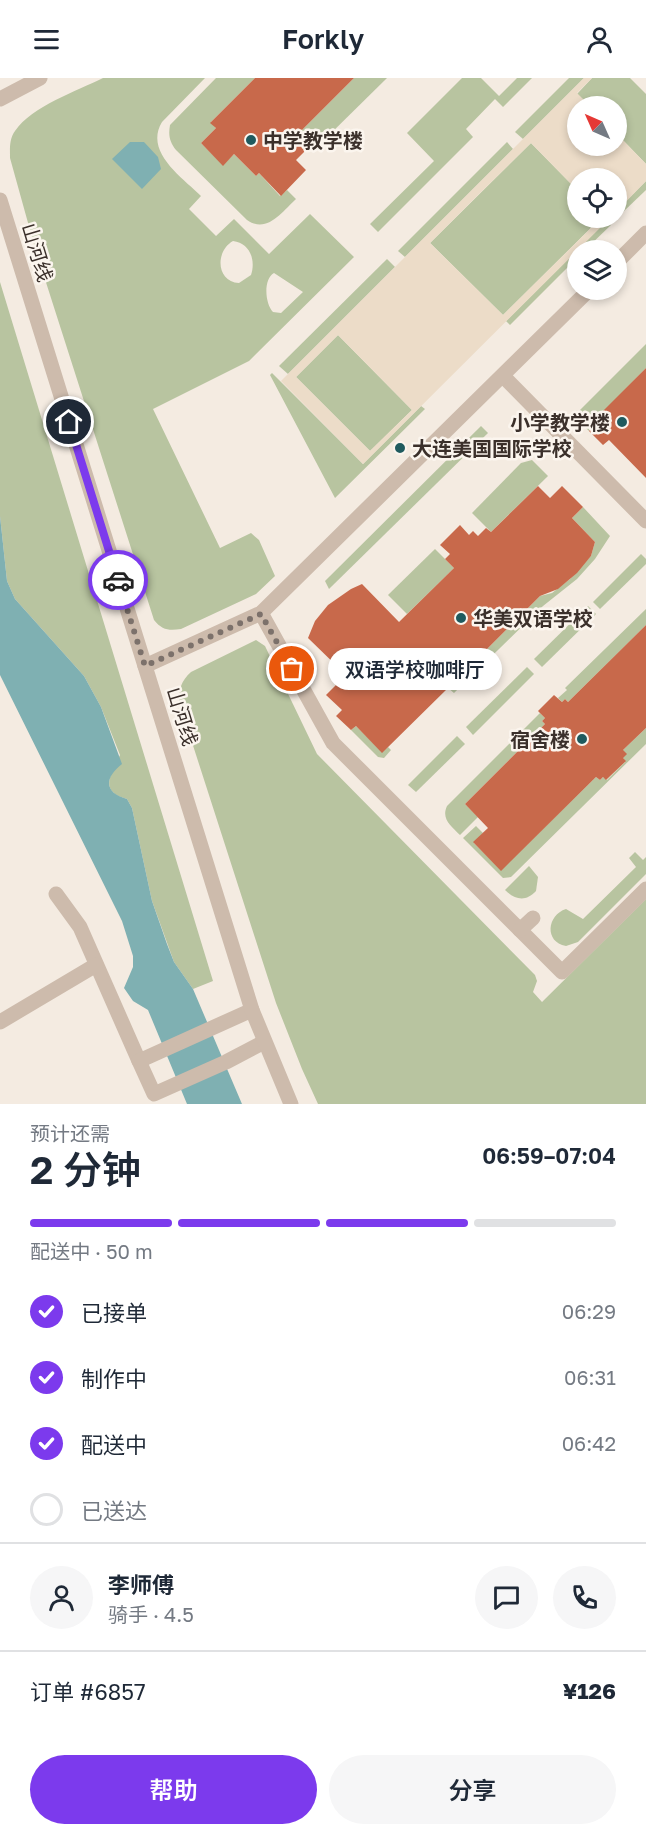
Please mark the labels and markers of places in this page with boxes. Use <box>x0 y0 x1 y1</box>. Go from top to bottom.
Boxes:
place label: 中学教学楼 <box>263 128 363 152</box>
marker: 中学教学楼 <box>244 133 258 147</box>
pin <box>43 396 94 447</box>
place label: 小学教学楼 <box>510 410 610 434</box>
marker: 小学教学楼 <box>615 415 629 429</box>
place label: 大连美国国际学校 <box>412 436 572 460</box>
marker: 大连美国国际学校 <box>393 441 407 455</box>
place label: 华美双语学校 <box>473 606 593 630</box>
marker: 华美双语学校 <box>454 611 468 625</box>
pin <box>266 643 317 694</box>
callout: 双语学校咖啡厅 <box>328 648 502 690</box>
place label: 宿舍楼 <box>510 727 570 751</box>
marker: 宿舍楼 <box>575 732 589 746</box>

